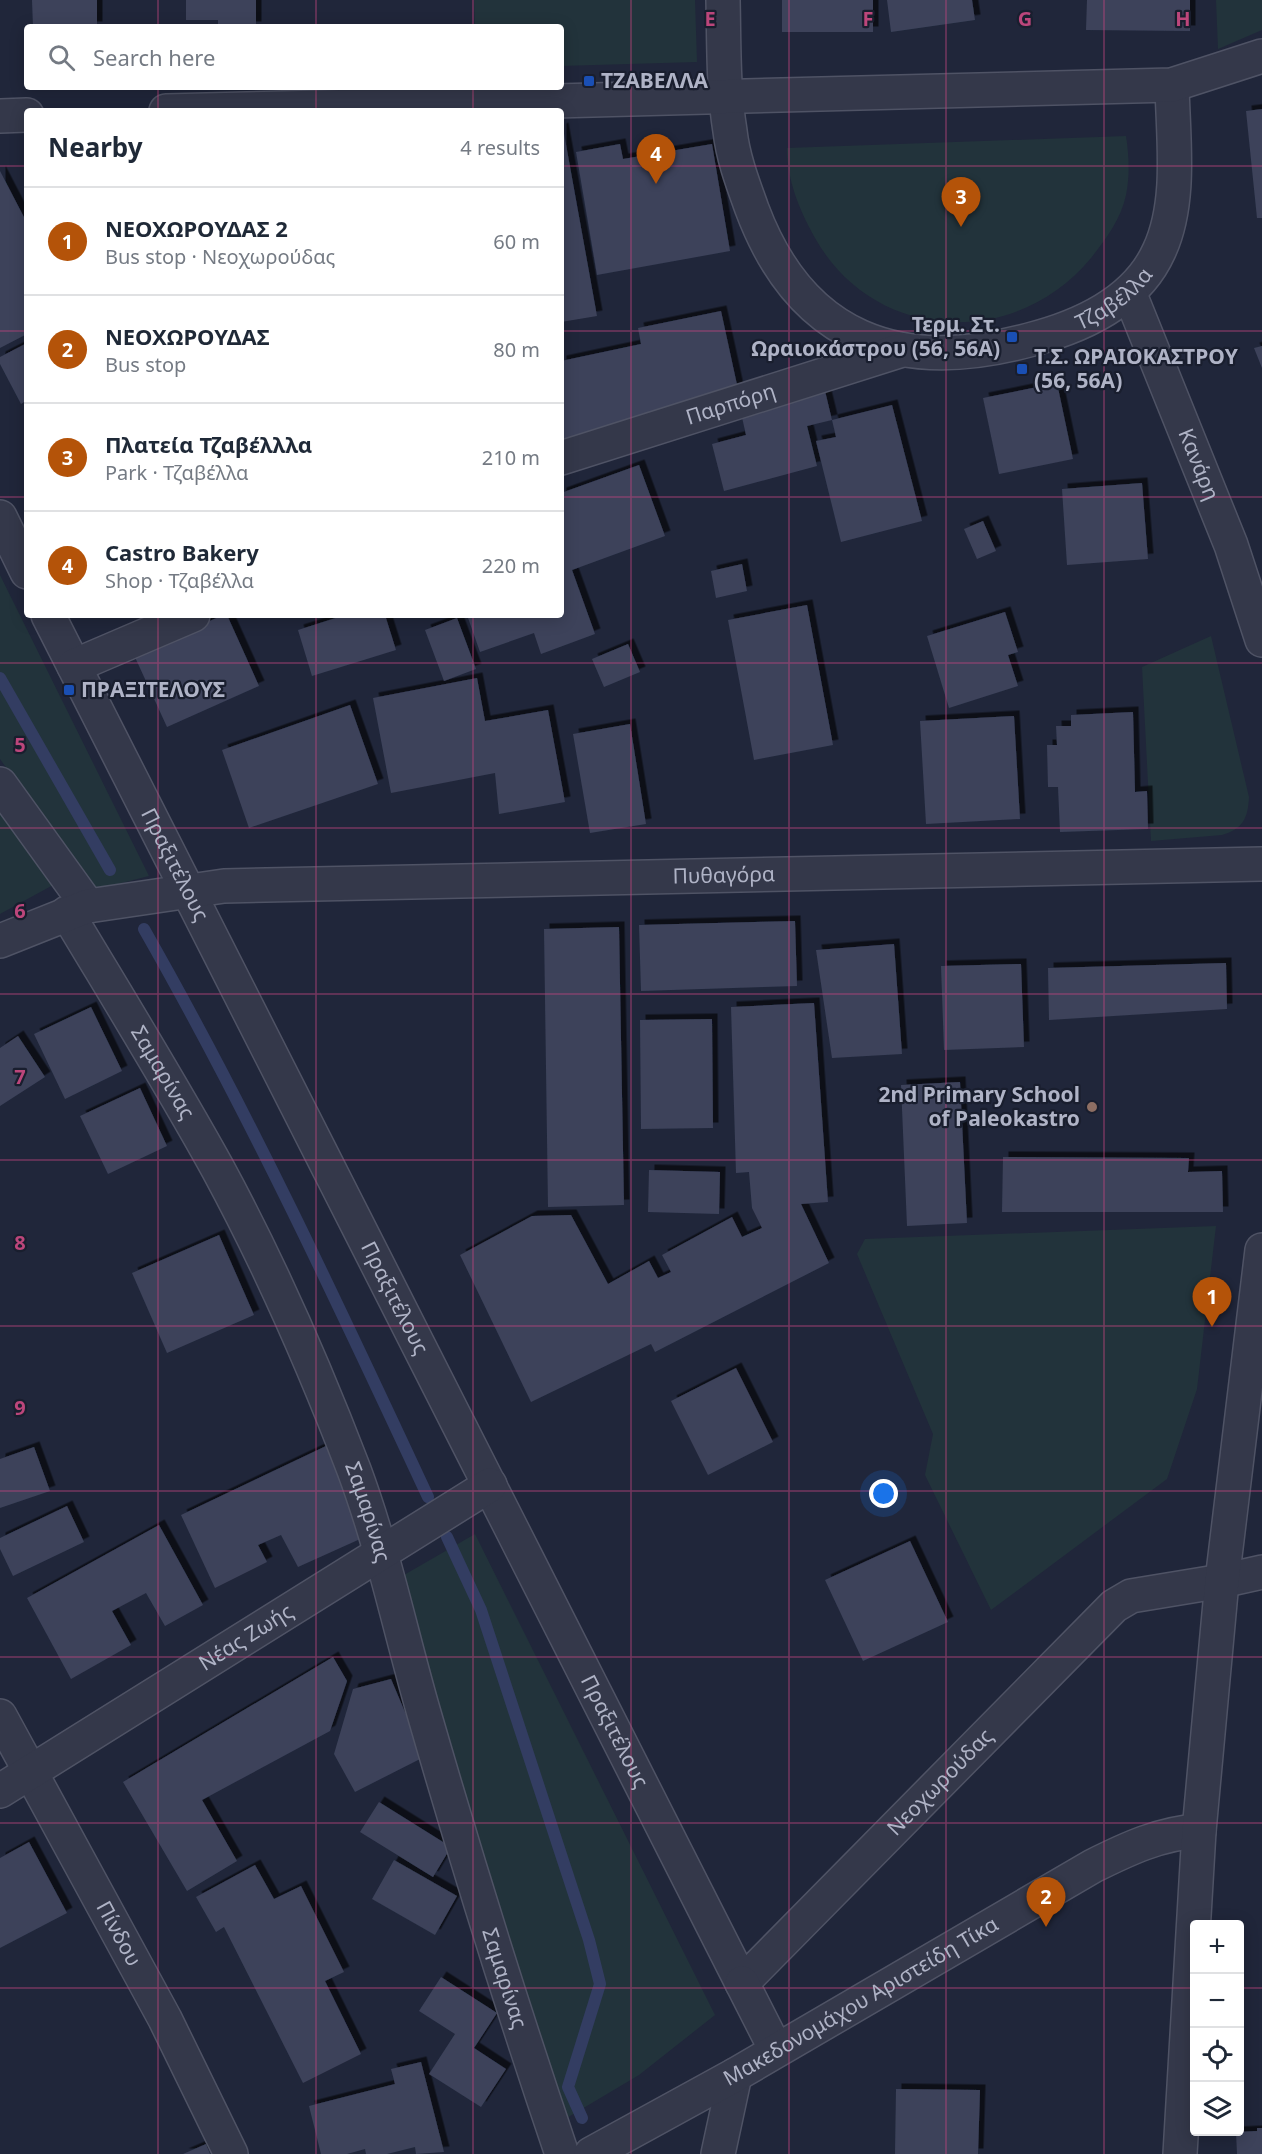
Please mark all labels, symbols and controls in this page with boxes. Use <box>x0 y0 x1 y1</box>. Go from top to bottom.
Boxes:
text: E <box>704 5 716 32</box>
text: F <box>863 5 873 32</box>
text: G <box>1018 5 1032 32</box>
text: H <box>1175 5 1191 32</box>
search box <box>24 24 564 90</box>
icon: search <box>45 41 78 74</box>
text: Search here <box>93 42 215 72</box>
place label: ΤΖΑΒΕΛΛΑ <box>601 66 709 94</box>
marker: ΤΖΑΒΕΛΛΑ <box>582 74 596 88</box>
text: Nearby <box>48 129 143 165</box>
text: 4 results <box>460 134 540 161</box>
pin: 4 <box>636 134 676 184</box>
pin: 3 <box>942 178 980 227</box>
text: ΝΕΟΧΩΡΟΥΔΑΣ 2 <box>105 213 288 243</box>
text: 1 <box>62 228 73 255</box>
text: 60 m <box>493 228 540 255</box>
text: Bus stop · Νεοχωρούδας <box>105 243 335 270</box>
street label: Τζαβέλλα <box>1071 261 1158 336</box>
place label: Τερμ. Στ. Ωραιοκάστρου (56, 56Α) <box>751 310 1000 362</box>
text: ΝΕΟΧΩΡΟΥΔΑΣ <box>105 321 269 351</box>
marker: Τερμ. Στ. Ωραιοκάστρου (56, 56Α) <box>1005 330 1019 344</box>
text: 2 <box>62 336 73 363</box>
text: 80 m <box>493 336 540 363</box>
place label: Τ.Σ. ΩΡΑΙΟΚΑΣΤΡΟΥ (56, 56Α) <box>1034 342 1239 394</box>
text: Bus stop <box>105 351 186 378</box>
marker: Τ.Σ. ΩΡΑΙΟΚΑΣΤΡΟΥ (56, 56Α) <box>1015 362 1029 376</box>
street label: Παρπόρη <box>682 376 779 431</box>
street label: Κανάρη <box>1172 424 1227 504</box>
text: Πλατεία Τζαβέλλλα <box>105 429 312 459</box>
text: 3 <box>62 444 73 471</box>
text: 210 m <box>482 444 540 471</box>
text: Park · Τζαβέλλα <box>105 459 249 486</box>
text: Castro Bakery <box>105 537 259 567</box>
text: 4 <box>62 552 73 579</box>
text: 220 m <box>482 552 540 579</box>
text: Shop · Τζαβέλλα <box>105 567 254 594</box>
place label: ΠΡΑΞΙΤΕΛΟΥΣ <box>81 675 225 703</box>
marker: ΠΡΑΞΙΤΕΛΟΥΣ <box>62 683 76 697</box>
text: 5 <box>14 731 26 758</box>
street label: Πραξιτέλους <box>135 803 216 926</box>
street label: Πυθαγόρα <box>672 859 775 889</box>
text: 6 <box>14 897 26 924</box>
street label: Σαμαρίνας <box>125 1020 202 1124</box>
text: 7 <box>14 1063 26 1090</box>
place label: 2nd Primary School of Paleokastro <box>878 1080 1080 1132</box>
marker: 2nd Primary School of Paleokastro <box>1085 1100 1099 1114</box>
text: 8 <box>14 1229 26 1256</box>
street label: Πραξιτέλους <box>355 1236 436 1359</box>
pin: 1 <box>1192 1278 1232 1327</box>
text: 9 <box>14 1394 26 1421</box>
street label: Σαμαρίνας <box>339 1457 398 1565</box>
your location <box>869 1479 898 1508</box>
street label: Νέας Ζωής <box>193 1597 298 1676</box>
street label: Πραξιτέλους <box>575 1670 656 1792</box>
street label: Νεοχωρούδας <box>880 1722 998 1841</box>
pin: 2 <box>1026 1878 1066 1927</box>
street label: Πίνδου <box>90 1896 149 1971</box>
street label: Μακεδονομάχου Αριστείδη Τίκα <box>718 1909 1003 2092</box>
map controls <box>1190 1920 1244 2136</box>
button: + <box>1190 1920 1244 1974</box>
street label: Σαμαρίνας <box>476 1924 534 2032</box>
button: − <box>1190 1974 1244 2028</box>
button: locate <box>1190 2028 1244 2082</box>
button: layers <box>1190 2082 1244 2136</box>

